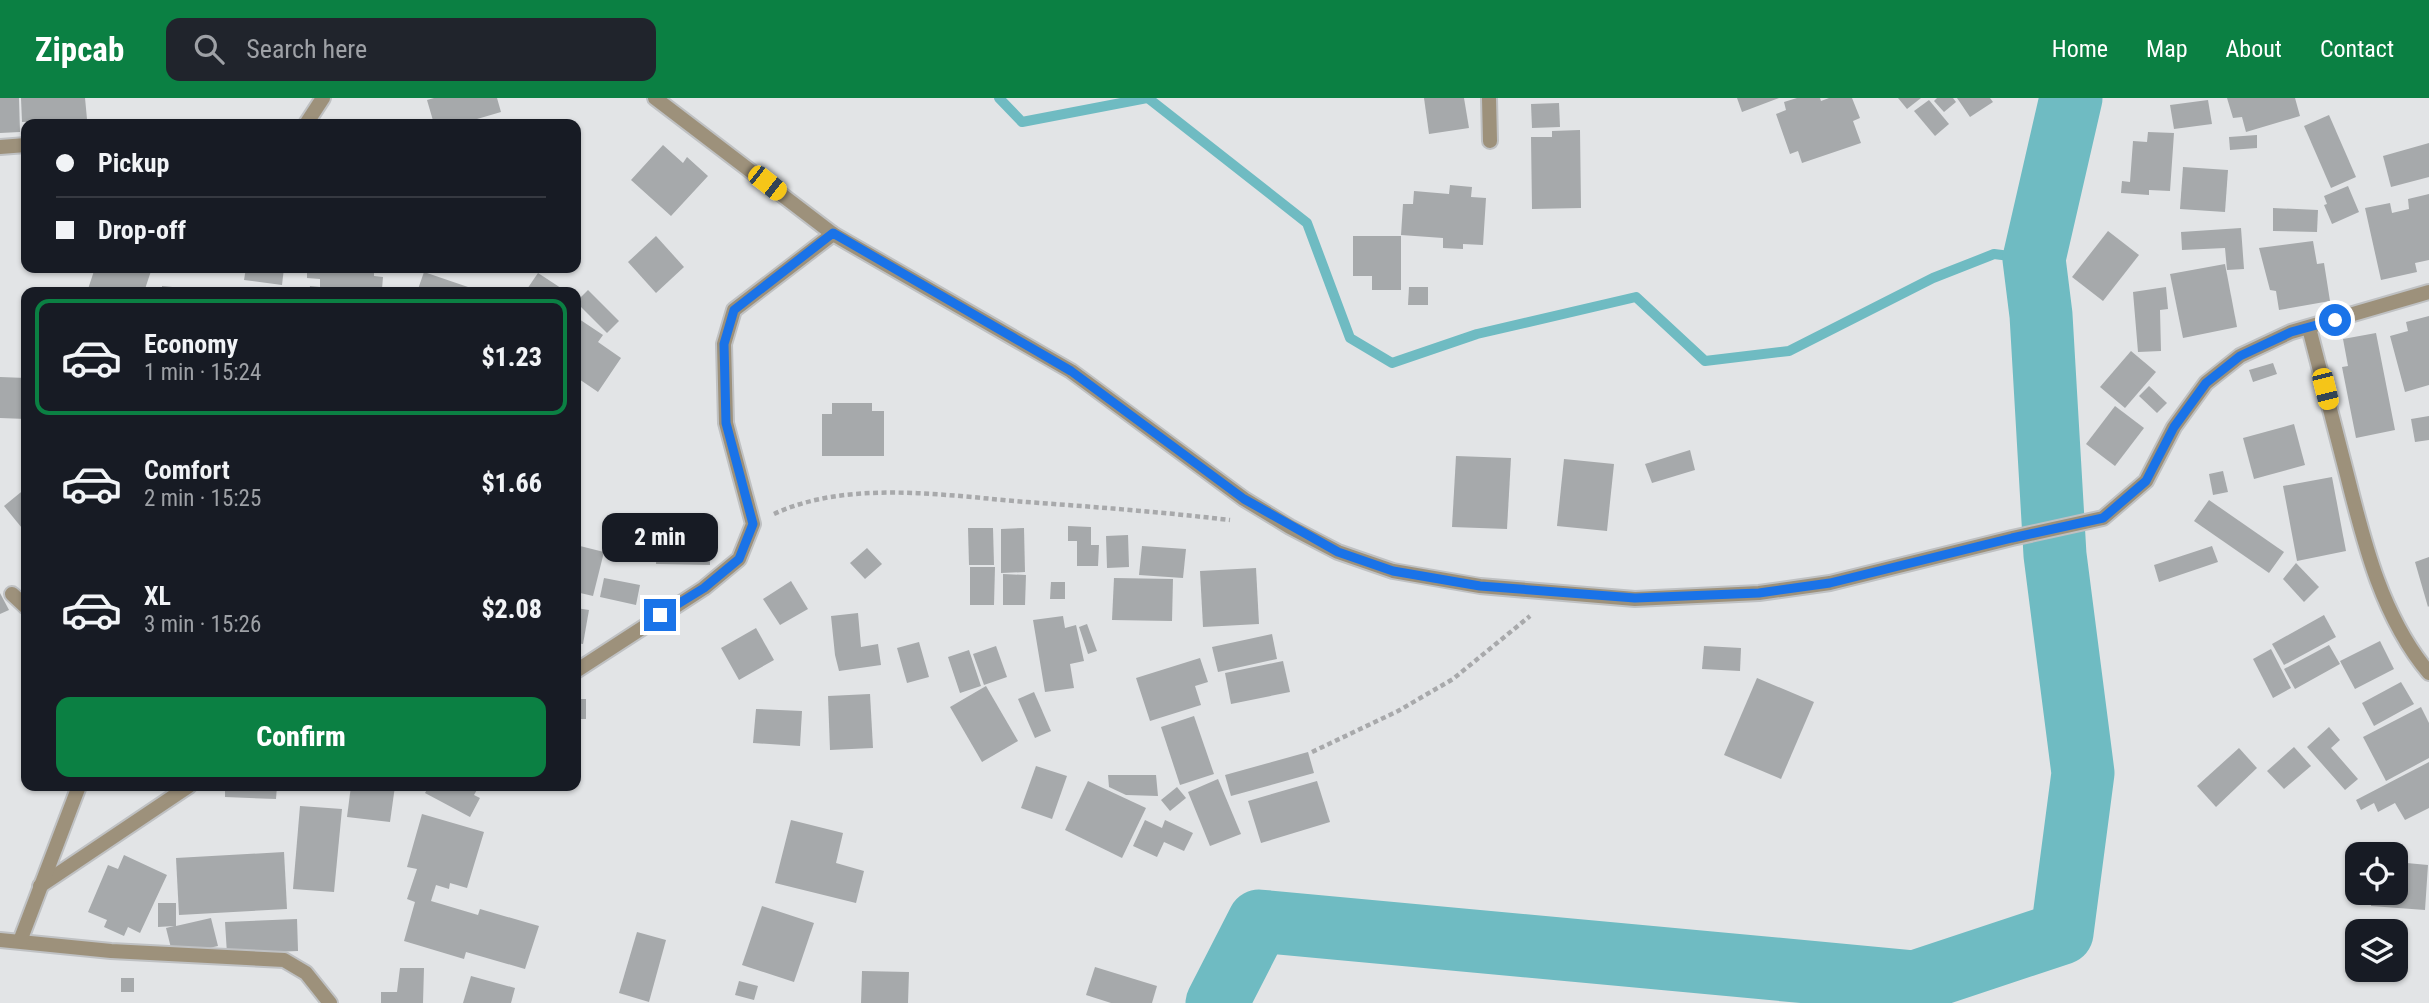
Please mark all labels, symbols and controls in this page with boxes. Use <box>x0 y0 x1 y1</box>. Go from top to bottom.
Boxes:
search box <box>166 18 656 81</box>
text: Zipcab <box>35 30 124 69</box>
icon: search <box>190 30 228 68</box>
text: Search here <box>246 34 367 64</box>
text: Home <box>2052 35 2108 63</box>
text: Map <box>2146 35 2188 63</box>
text: About <box>2226 35 2282 63</box>
text: Contact <box>2320 35 2394 63</box>
text: Pickup <box>98 148 169 178</box>
car <box>744 162 791 204</box>
text: Drop-off <box>98 215 186 245</box>
route start <box>2319 304 2351 336</box>
icon: car <box>60 326 123 389</box>
text: Economy <box>144 329 238 359</box>
text: $1.23 <box>481 342 542 372</box>
text: 1 min · 15:24 <box>144 359 261 386</box>
car <box>2310 366 2341 412</box>
icon: car <box>60 452 123 515</box>
text: Comfort <box>144 455 230 485</box>
text: $1.66 <box>481 468 542 498</box>
text: 2 min · 15:25 <box>144 485 261 512</box>
callout: 2 min <box>602 514 718 562</box>
text: 2 min <box>634 524 686 551</box>
icon: car <box>60 578 123 641</box>
text: XL <box>144 581 171 611</box>
text: $2.08 <box>481 594 542 624</box>
route end <box>644 599 676 631</box>
text: 3 min · 15:26 <box>144 611 261 638</box>
button: Confirm <box>56 697 546 777</box>
map controls <box>2345 842 2408 982</box>
button: locate <box>2345 842 2408 905</box>
button: layers <box>2345 919 2408 982</box>

